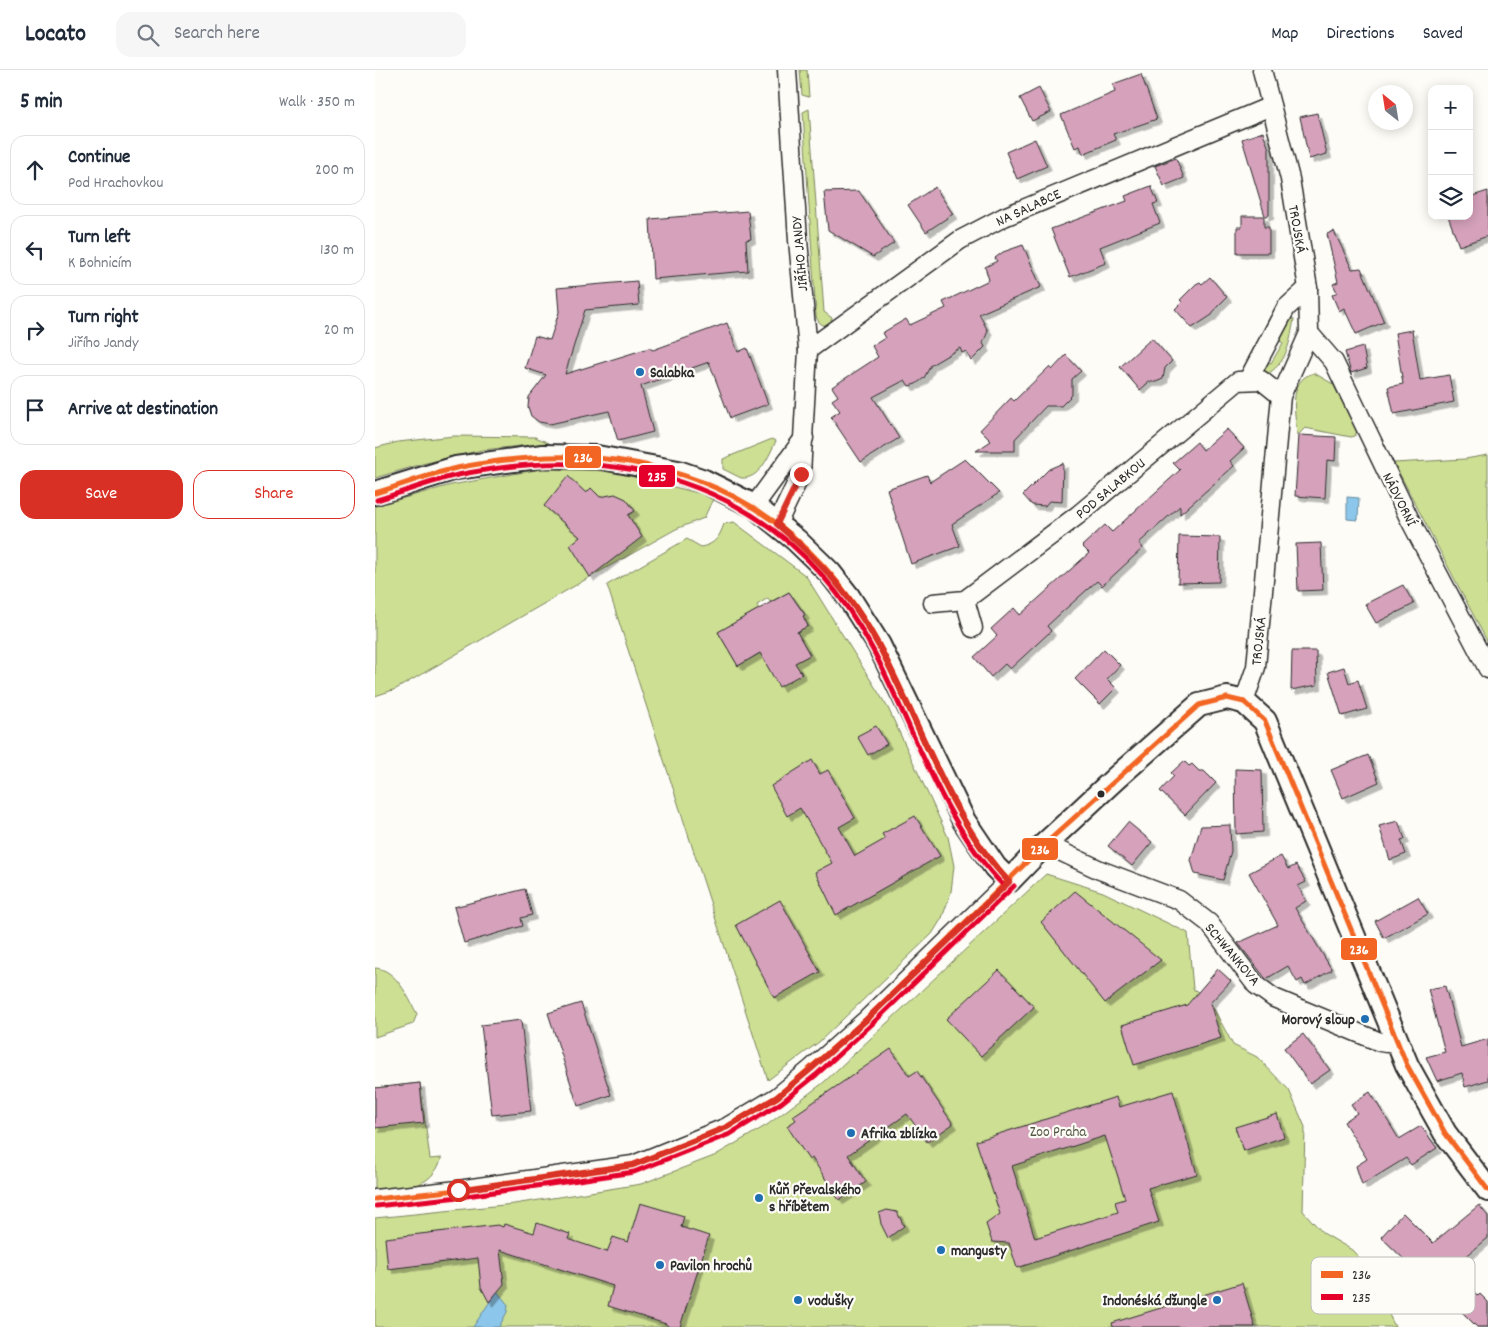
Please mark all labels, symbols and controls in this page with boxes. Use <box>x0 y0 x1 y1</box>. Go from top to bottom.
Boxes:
search box <box>116 12 466 57</box>
text: Locato <box>25 18 86 52</box>
icon: search <box>134 21 162 49</box>
text: Search here <box>174 21 260 48</box>
text: Map <box>1271 22 1298 47</box>
text: Directions <box>1326 22 1395 47</box>
text: Saved <box>1423 22 1463 47</box>
north arrow <box>1368 85 1413 130</box>
map controls <box>1428 85 1473 220</box>
button: + <box>1428 85 1473 130</box>
text: 5 min <box>20 88 63 118</box>
text: Walk · 350 m <box>279 91 355 114</box>
button: − <box>1428 130 1473 175</box>
text: Continue <box>68 145 130 172</box>
icon: ahead <box>21 156 49 184</box>
text: 200 m <box>315 159 354 182</box>
text: Pod Hrachovkou <box>68 172 163 195</box>
button: layers <box>1428 175 1473 220</box>
street label: NA SALABCE <box>993 184 1065 233</box>
street label: TROJSKÁ <box>1281 203 1311 255</box>
street label: JIŘÍHO JANDY <box>787 215 815 292</box>
text: Turn left <box>68 225 131 252</box>
icon: left <box>21 236 49 264</box>
text: 130 m <box>320 239 354 262</box>
text: K Bohnicím <box>68 252 132 275</box>
text: Turn right <box>68 305 139 332</box>
icon: right <box>21 316 49 344</box>
text: 20 m <box>324 319 354 342</box>
text: Jiřího Jandy <box>68 332 138 355</box>
place label: Salabka <box>650 363 695 385</box>
marker: Salabka <box>634 366 646 378</box>
icon: arrive <box>21 396 49 424</box>
text: Arrive at destination <box>68 397 218 424</box>
line badge: 236 <box>564 445 602 469</box>
text: 236 <box>573 449 593 469</box>
street label: POD SALABKOU <box>1071 454 1151 525</box>
route end <box>790 463 813 486</box>
line badge: 235 <box>638 464 676 488</box>
text: 235 <box>648 468 667 488</box>
street label: NÁDVORNÍ <box>1375 469 1421 531</box>
button: Save <box>20 470 183 519</box>
button: Share <box>193 470 355 519</box>
street label: TROJSKÁ <box>1247 616 1273 667</box>
unlabelled marker <box>1096 789 1106 799</box>
line badge: 236 <box>1021 837 1059 861</box>
text: 236 <box>1030 841 1050 861</box>
street label: SCHWANKOVA <box>1198 919 1265 992</box>
line badge: 236 <box>1340 937 1378 961</box>
text: 236 <box>1349 941 1369 961</box>
place label: Morový sloup <box>1282 1010 1355 1032</box>
marker: Morový sloup <box>1359 1013 1371 1025</box>
park label: Zoo Praha <box>1030 1122 1087 1144</box>
place label: Afrika zblízka <box>861 1124 938 1146</box>
marker: Afrika zblízka <box>845 1127 857 1139</box>
route start <box>447 1179 470 1202</box>
place label: Kůň Převalského s hříbětem <box>769 1180 861 1219</box>
marker: Kůň Převalského s hříbětem <box>753 1192 765 1204</box>
place label: mangusty <box>951 1241 1007 1263</box>
marker: mangusty <box>935 1244 947 1256</box>
place label: Pavilon hrochů <box>670 1256 752 1278</box>
legend <box>1311 1257 1475 1314</box>
marker: Pavilon hrochů <box>654 1259 666 1271</box>
text: 236 <box>1352 1266 1371 1286</box>
text: 235 <box>1352 1289 1371 1309</box>
place label: vodušky <box>808 1291 854 1313</box>
place label: Indonéská džungle <box>1103 1291 1207 1313</box>
marker: vodušky <box>792 1294 804 1306</box>
marker: Indonéská džungle <box>1211 1294 1223 1306</box>

